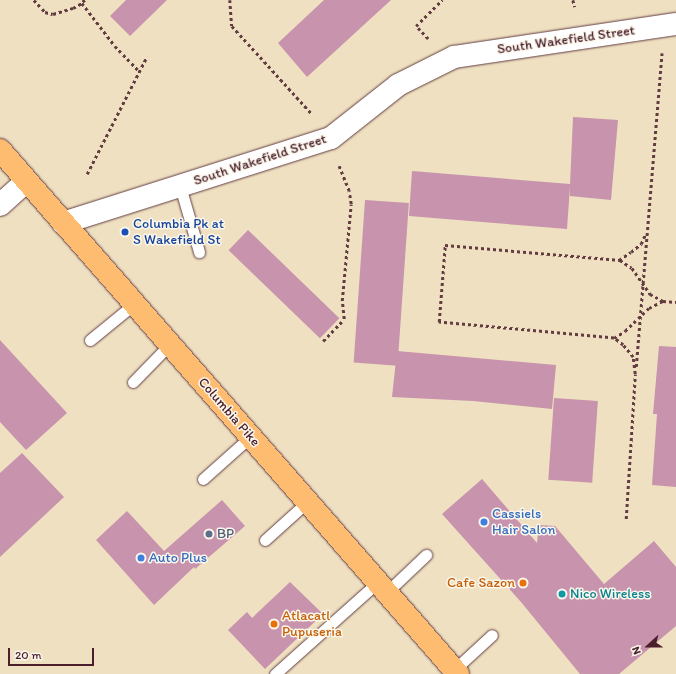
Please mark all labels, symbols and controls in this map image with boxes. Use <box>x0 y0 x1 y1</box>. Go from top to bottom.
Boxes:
street label: South Wakefield Street <box>496 22 636 58</box>
street label: South Wakefield Street <box>192 131 328 189</box>
place label: Columbia Pk at S Wakefield St <box>133 216 224 248</box>
marker: Columbia Pk at S Wakefield St <box>120 227 130 237</box>
street label: Columbia Pike <box>195 374 263 450</box>
place label: Cassiels Hair Salon <box>492 506 555 538</box>
marker: Cassiels Hair Salon <box>479 517 489 527</box>
place label: BP <box>217 526 234 542</box>
marker: BP <box>204 529 214 539</box>
place label: Auto Plus <box>149 550 207 566</box>
marker: Auto Plus <box>136 553 146 563</box>
place label: Cafe Sazon <box>447 575 515 591</box>
marker: Cafe Sazon <box>518 578 528 588</box>
place label: Nico Wireless <box>570 586 651 602</box>
marker: Nico Wireless <box>557 589 567 599</box>
place label: Atlacatl Pupuseria <box>282 608 342 640</box>
marker: Atlacatl Pupuseria <box>269 619 279 629</box>
north arrow <box>628 626 668 666</box>
scale bar <box>10 640 96 666</box>
text: N <box>629 645 644 656</box>
text: 20 m <box>15 648 42 662</box>

